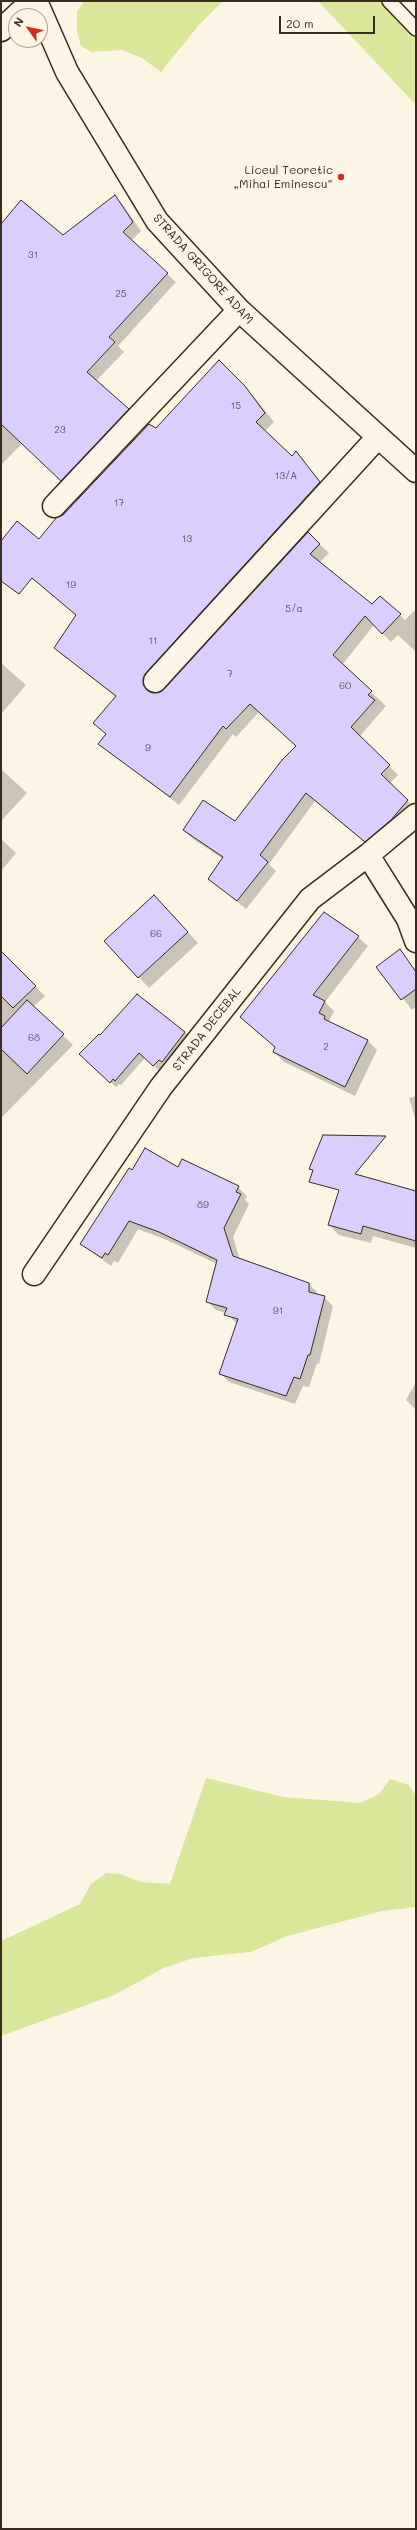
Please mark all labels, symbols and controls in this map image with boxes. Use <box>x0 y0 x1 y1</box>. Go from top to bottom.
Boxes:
north arrow <box>8 8 48 48</box>
scale bar <box>281 8 377 34</box>
text: N <box>10 14 27 29</box>
text: 20 m <box>286 15 314 31</box>
place label: Liceul Teoretic „Mihai Eminescu“ <box>233 163 333 191</box>
marker: Liceul Teoretic „Mihai Eminescu“ <box>336 172 346 182</box>
street label: STRADA GRIGORE ADAM <box>150 211 256 327</box>
house number: 31 <box>28 249 38 261</box>
house number: 25 <box>115 288 127 300</box>
house number: 15 <box>231 400 241 412</box>
house number: 23 <box>54 424 66 436</box>
house number: 13/A <box>275 470 297 482</box>
house number: 17 <box>114 497 124 509</box>
house number: 13 <box>182 533 192 545</box>
house number: 19 <box>66 579 76 591</box>
house number: 5/a <box>285 603 303 615</box>
house number: 11 <box>149 635 157 647</box>
house number: 7 <box>227 668 233 680</box>
house number: 60 <box>339 680 351 692</box>
house number: 9 <box>145 742 151 754</box>
house number: 66 <box>150 928 162 940</box>
street label: STRADA DECEBAL <box>170 984 244 1074</box>
house number: 68 <box>28 1032 40 1044</box>
house number: 2 <box>323 1041 329 1053</box>
house number: 89 <box>197 1199 209 1211</box>
house number: 91 <box>273 1305 283 1317</box>

